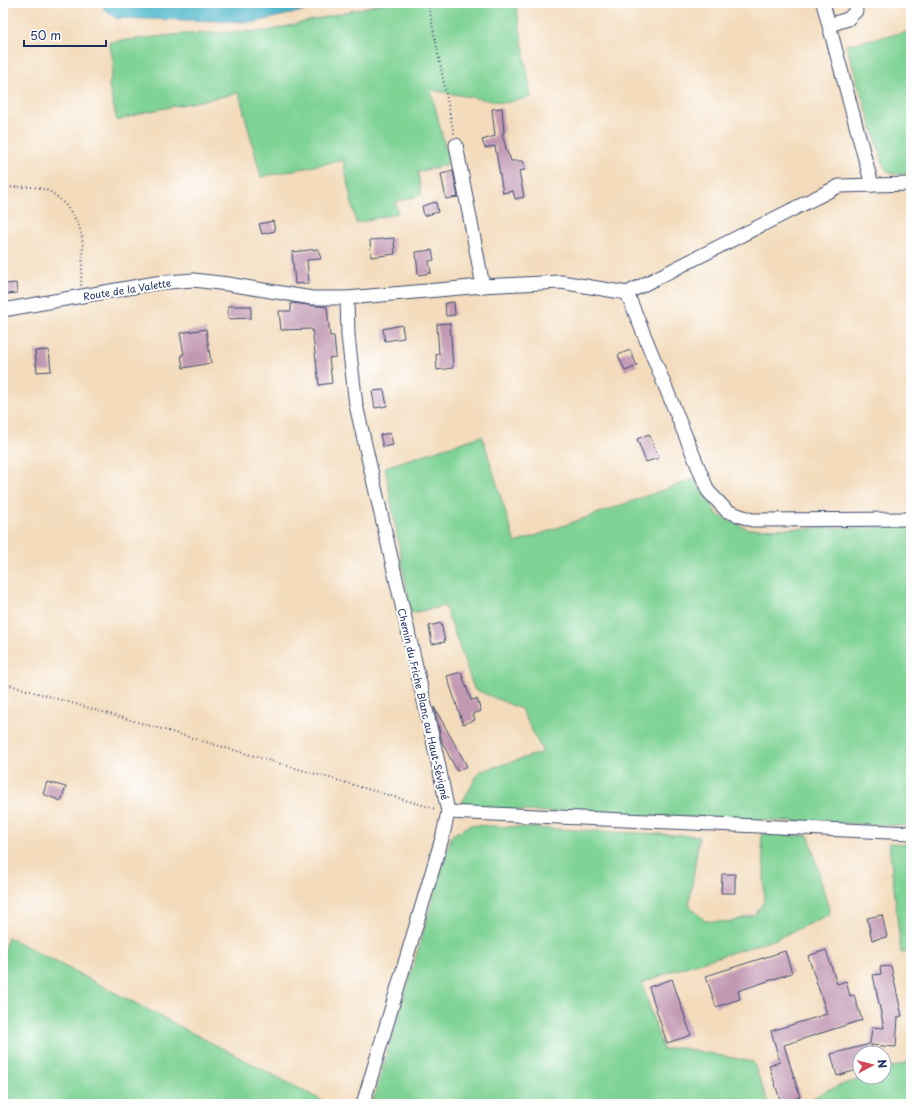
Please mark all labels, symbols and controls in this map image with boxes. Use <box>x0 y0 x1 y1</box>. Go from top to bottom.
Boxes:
scale bar <box>24 22 106 48</box>
text: 50 m <box>30 26 61 44</box>
street label: Route de la Valette <box>82 275 172 303</box>
street label: Chemin du Friche Blanc au Haut-Sévigné <box>395 606 454 802</box>
north arrow <box>852 1045 892 1085</box>
text: N <box>873 1058 891 1069</box>

